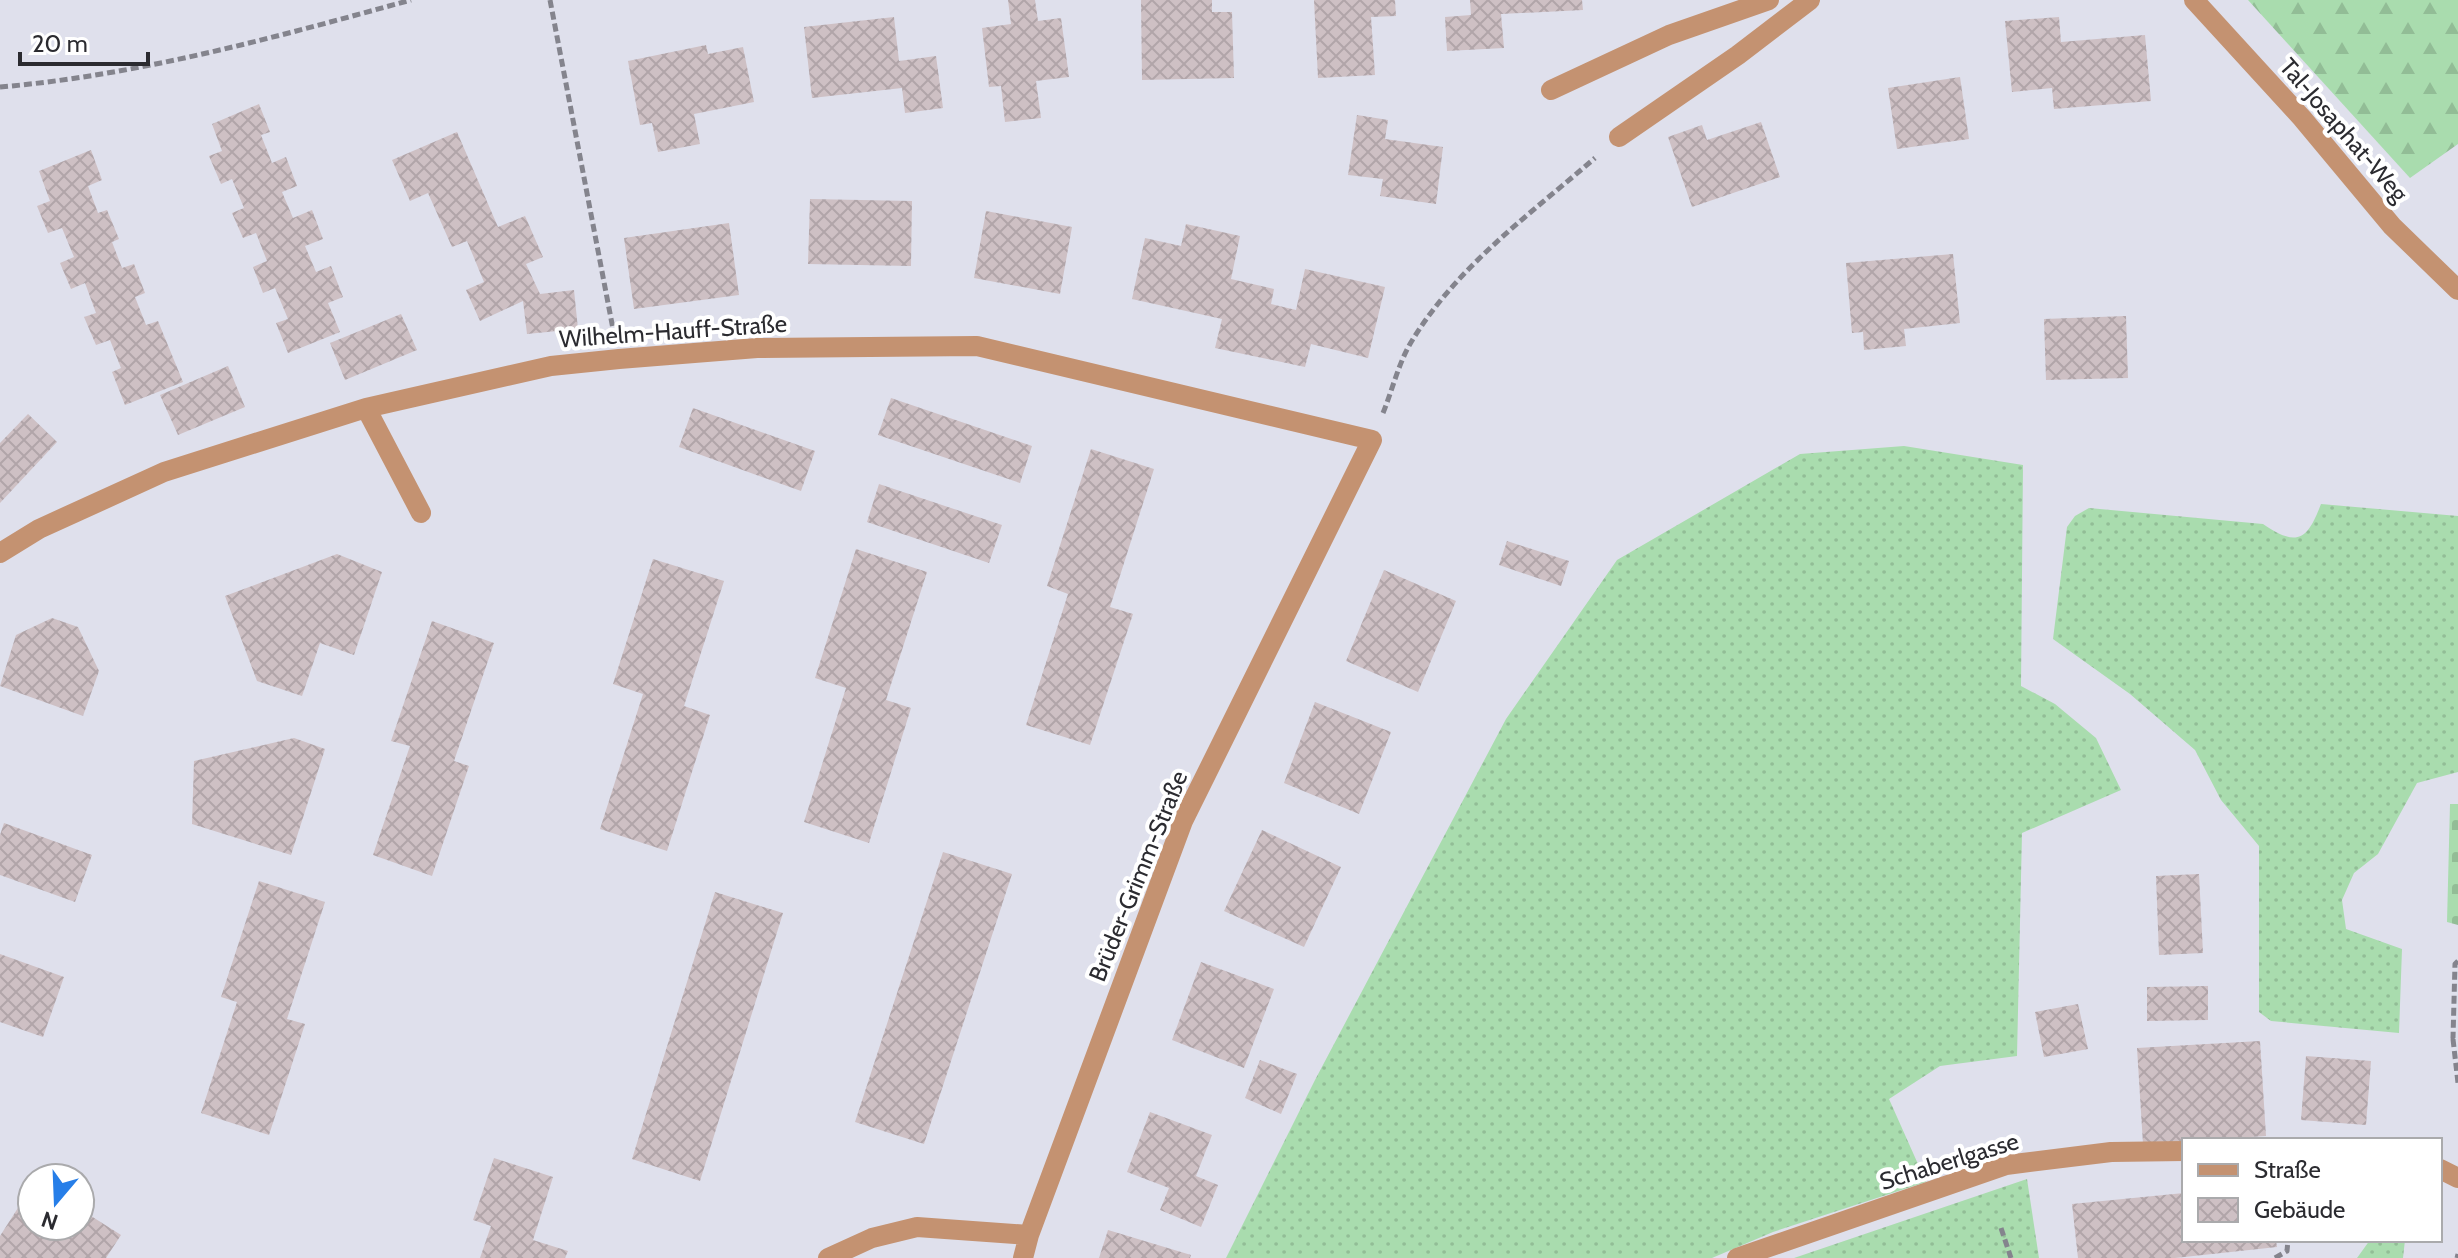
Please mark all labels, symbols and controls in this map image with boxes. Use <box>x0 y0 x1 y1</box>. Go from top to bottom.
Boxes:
scale bar <box>20 16 148 66</box>
text: 20 m <box>32 29 88 58</box>
street label: Tal-Josaphat-Weg <box>2274 52 2415 209</box>
street label: Wilhelm-Hauff-Straße <box>558 309 788 353</box>
street label: Brüder-Grimm-Straße <box>1083 766 1193 986</box>
street label: Schaberlgasse <box>1876 1126 2022 1196</box>
legend <box>2182 1138 2442 1242</box>
text: Straße <box>2254 1155 2321 1184</box>
north arrow <box>16 1162 96 1242</box>
text: Gebäude <box>2254 1195 2345 1224</box>
text: N <box>38 1205 61 1236</box>

